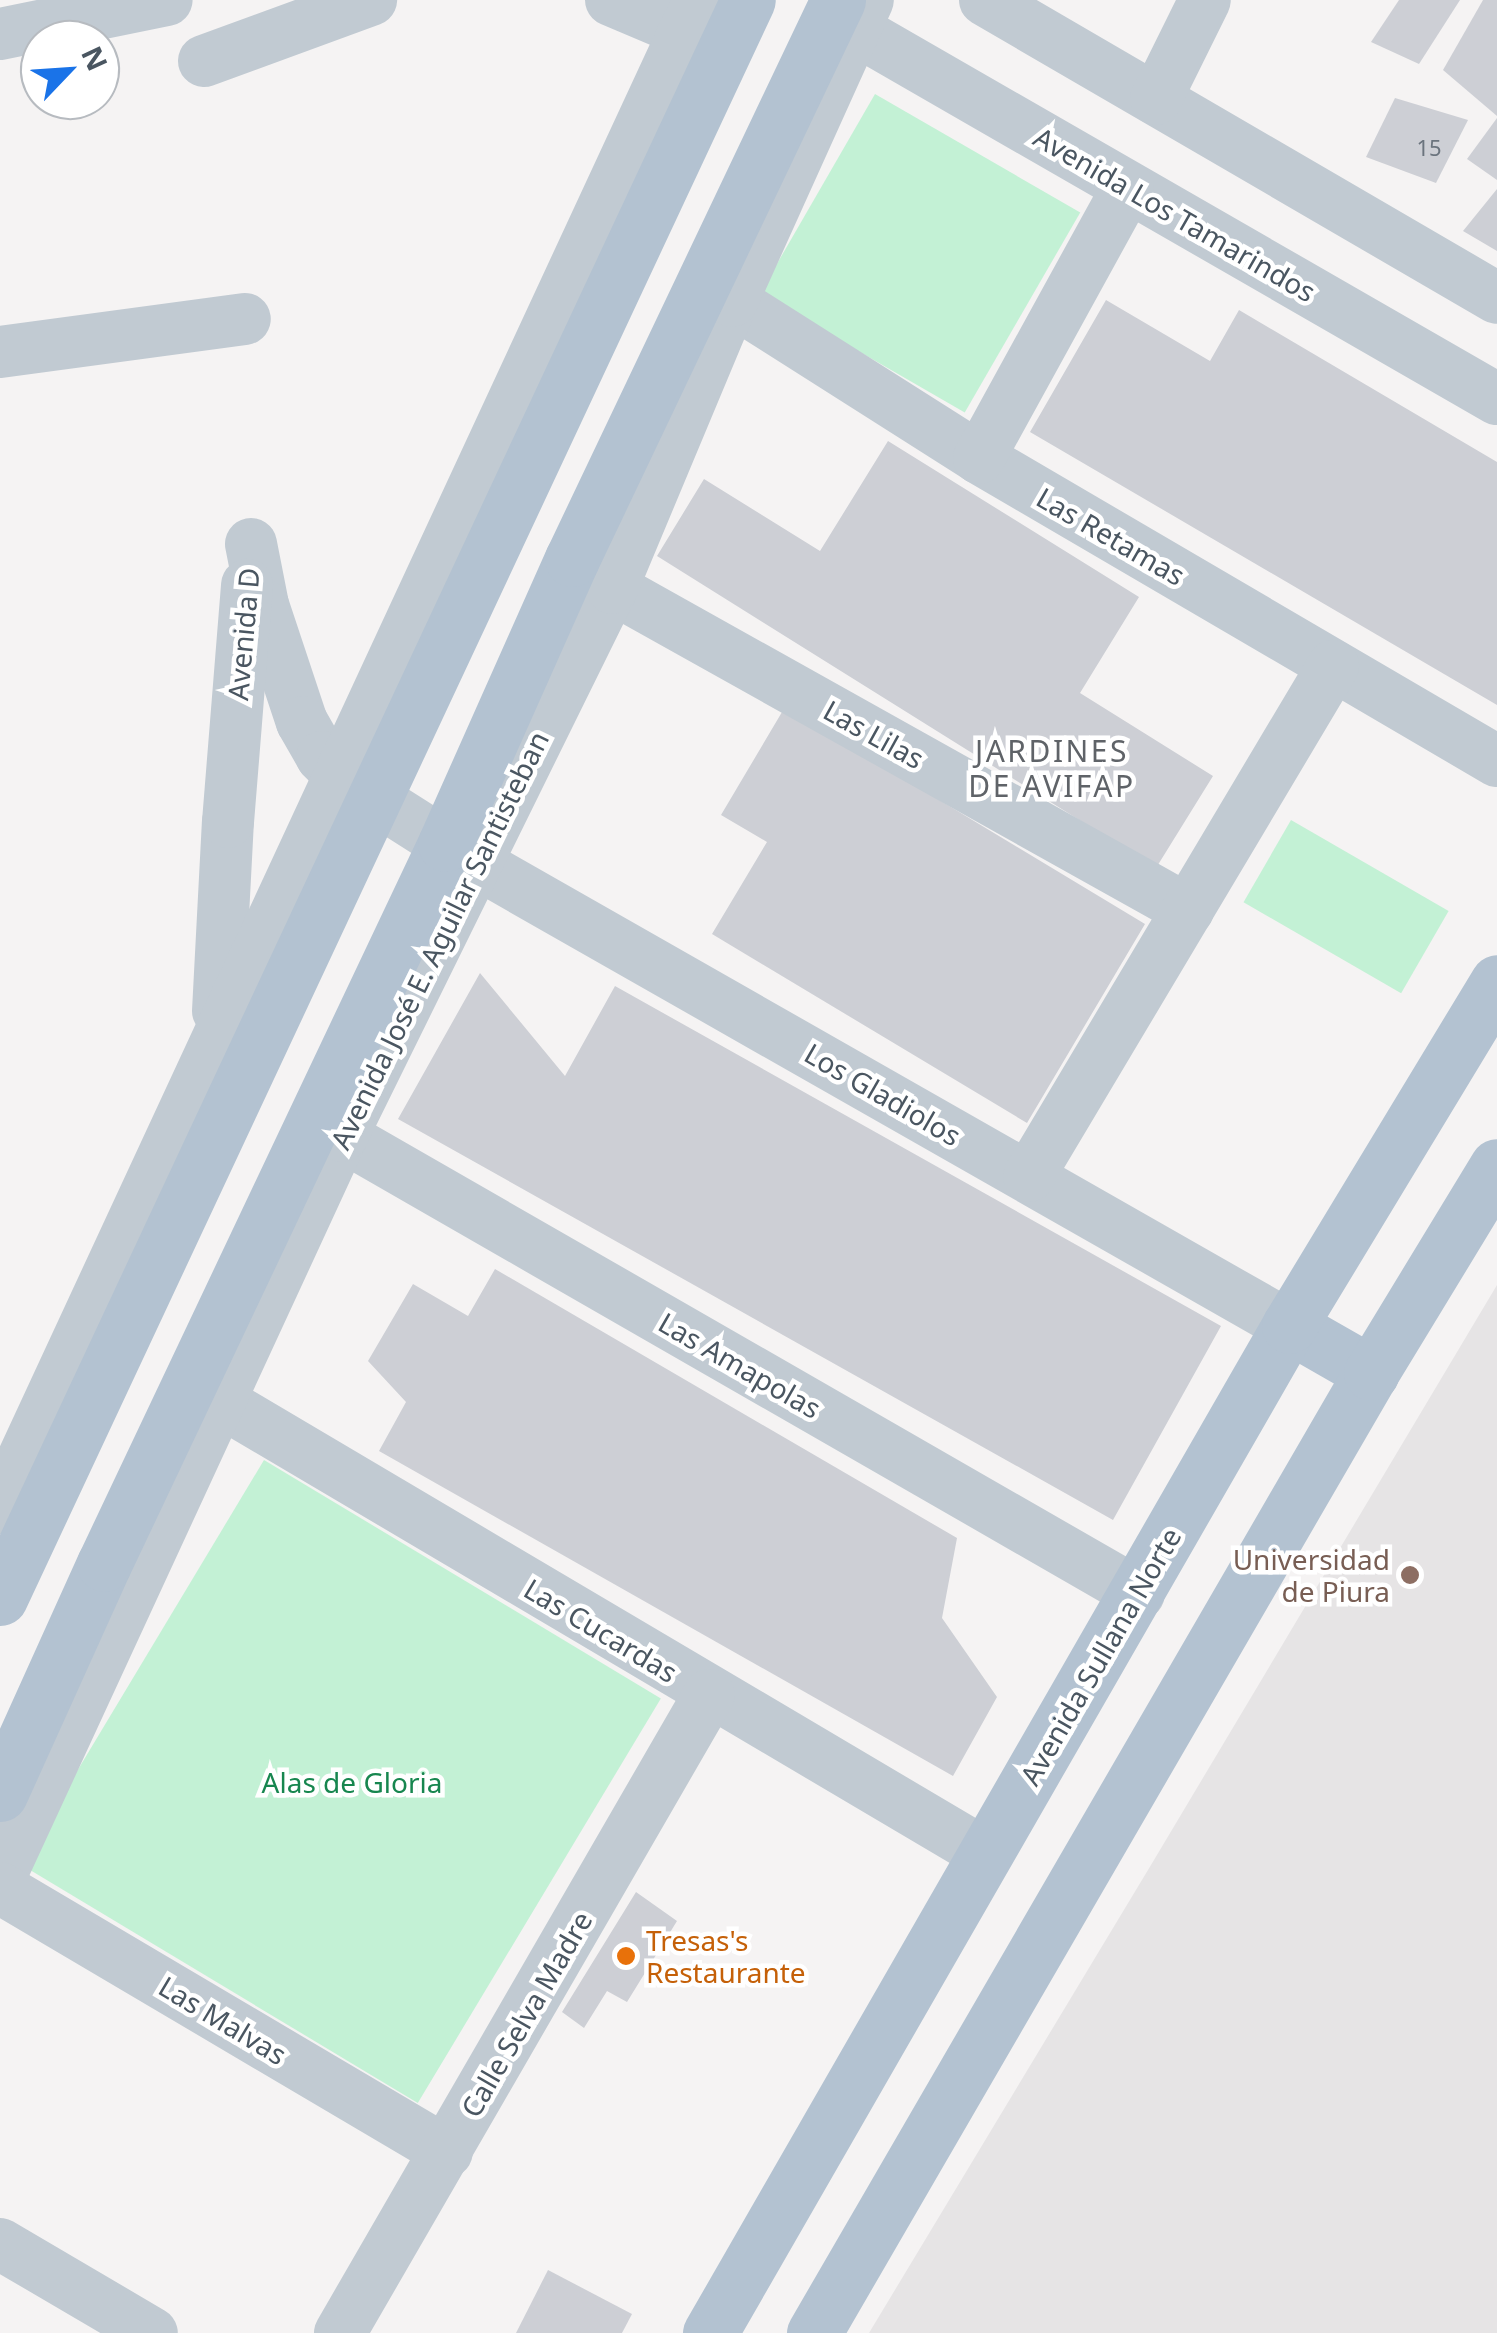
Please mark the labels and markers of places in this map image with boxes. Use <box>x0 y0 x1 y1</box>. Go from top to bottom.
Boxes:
place label: Universidad de Piura <box>1233 1542 1390 1608</box>
marker: Universidad de Piura <box>1399 1564 1421 1586</box>
place label: Tresas's Restaurante <box>646 1923 806 1989</box>
marker: Tresas's Restaurante <box>615 1945 637 1967</box>

